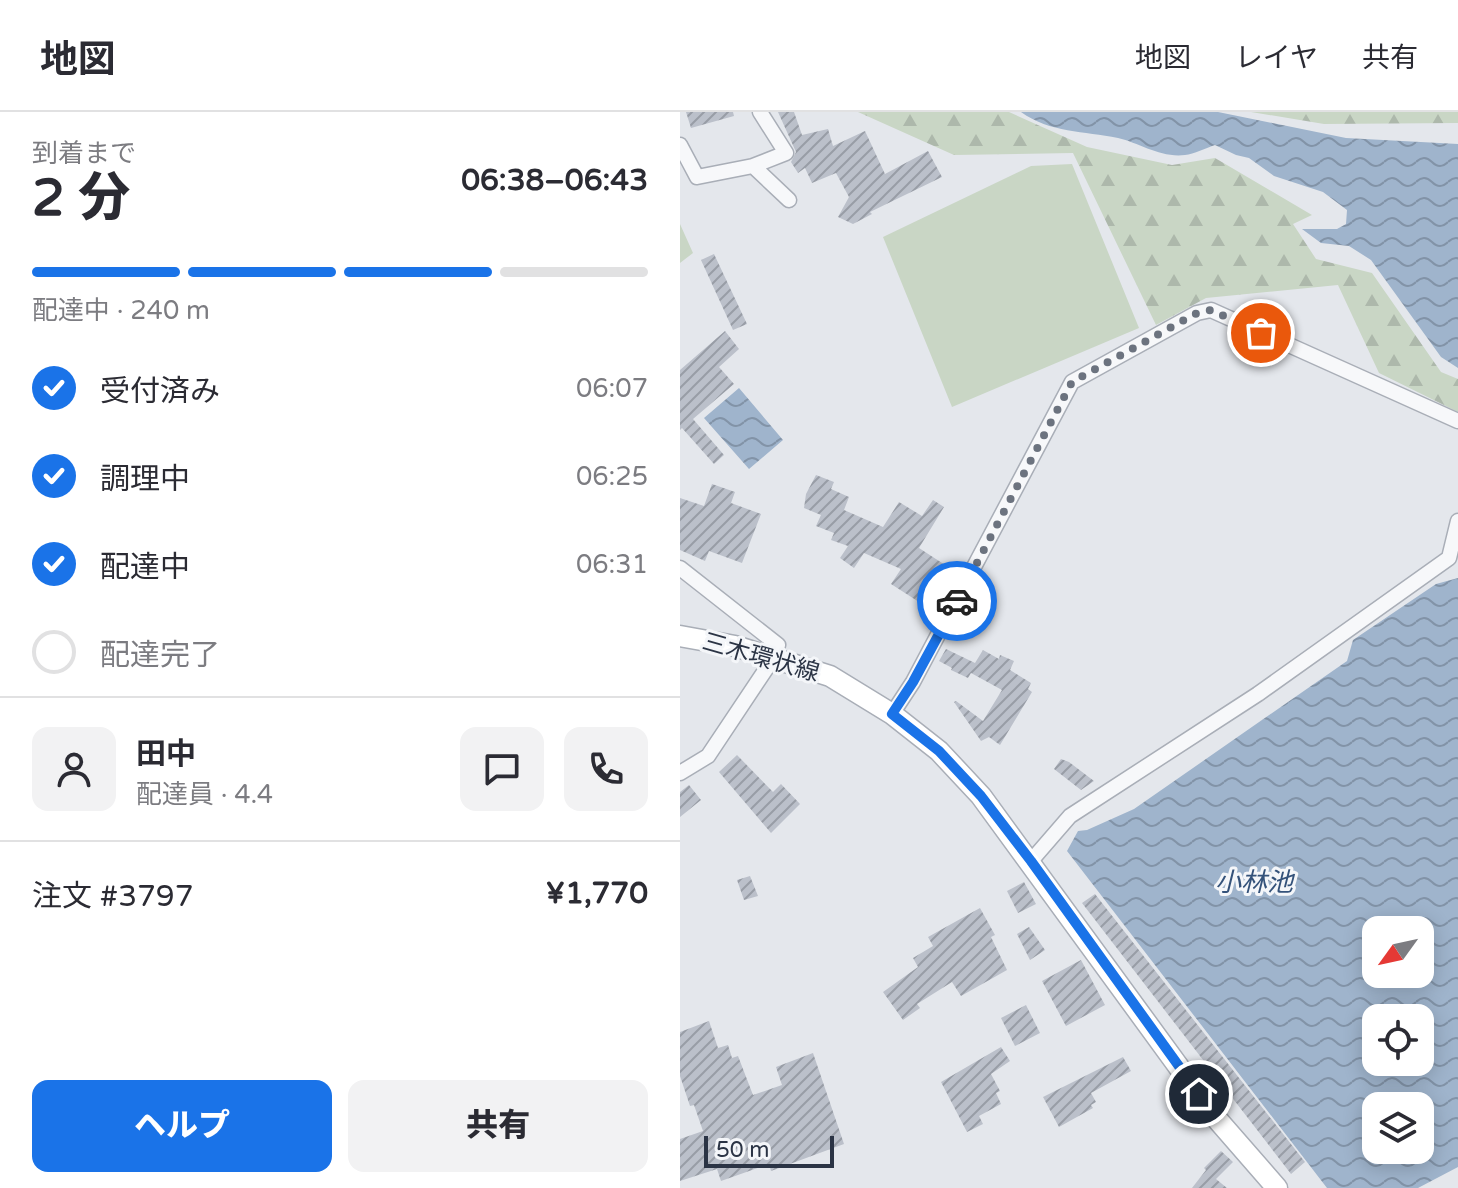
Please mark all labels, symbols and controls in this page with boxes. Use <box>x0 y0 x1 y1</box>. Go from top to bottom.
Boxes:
text: 地図 <box>40 37 116 83</box>
text: 地図 <box>1135 41 1191 75</box>
text: レイヤ <box>1235 41 1318 75</box>
text: 共有 <box>1362 41 1418 75</box>
text: 到着まで <box>32 138 136 169</box>
text: 06:38–06:43 <box>461 162 648 199</box>
text: 2 分 <box>32 167 130 230</box>
text: 配達中 · 240 m <box>32 295 210 326</box>
pin <box>1227 299 1295 367</box>
icon: bag <box>1239 311 1283 355</box>
icon: check <box>32 366 76 410</box>
text: 受付済み <box>100 373 220 410</box>
text: 06:07 <box>576 373 648 404</box>
icon: check <box>32 454 76 498</box>
text: 調理中 <box>100 461 190 498</box>
text: 06:25 <box>576 461 648 492</box>
icon: check <box>32 542 76 586</box>
text: 配達中 <box>100 549 190 586</box>
text: 06:31 <box>576 549 648 580</box>
courier <box>917 561 997 641</box>
icon: car <box>935 579 979 623</box>
street label: 三木環状線 <box>699 627 823 688</box>
text: 配達完了 <box>100 637 220 674</box>
button: person <box>32 727 116 811</box>
button: chat <box>460 727 544 811</box>
button: phone <box>564 727 648 811</box>
text: 田中 <box>136 736 196 773</box>
text: 配達員 · 4.4 <box>136 779 273 810</box>
water label: 小林池 <box>1215 867 1296 898</box>
text: ¥1,770 <box>545 875 648 912</box>
text: 注文 #3797 <box>32 878 194 915</box>
north arrow <box>1362 916 1434 988</box>
map controls <box>1362 916 1434 1164</box>
button: locate <box>1362 1004 1434 1076</box>
pin <box>1165 1060 1233 1128</box>
icon: home <box>1177 1072 1221 1116</box>
button: ヘルプ <box>32 1080 332 1172</box>
button: 共有 <box>348 1080 648 1172</box>
button: layers <box>1362 1092 1434 1164</box>
scale bar <box>704 1132 834 1168</box>
text: 50 m <box>716 1137 770 1163</box>

